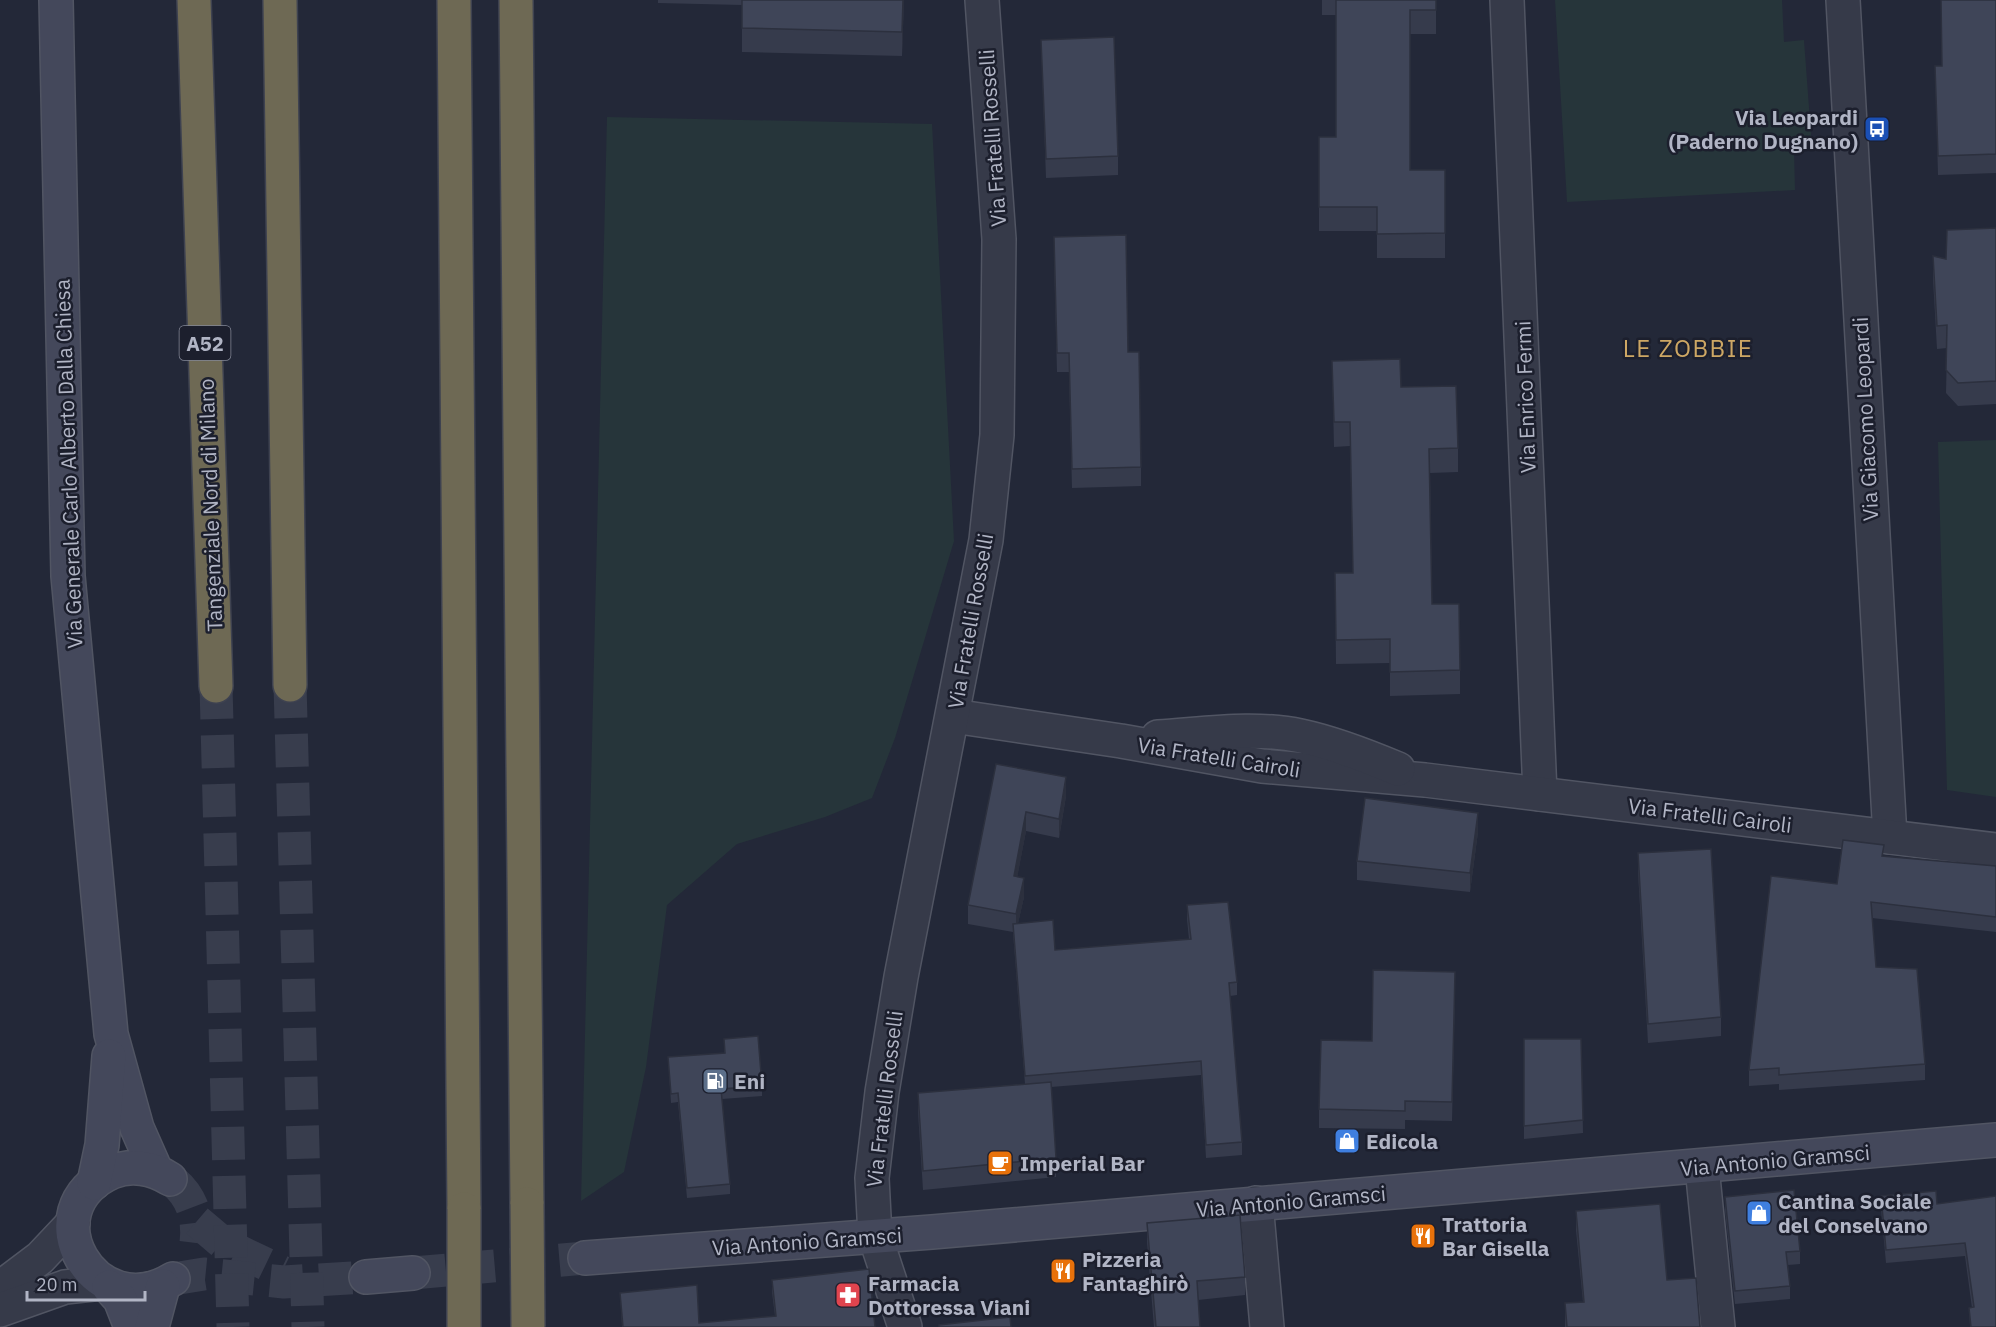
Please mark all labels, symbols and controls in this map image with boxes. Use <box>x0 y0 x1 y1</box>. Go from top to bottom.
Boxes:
street label: Via Fratelli Rosselli <box>972 48 1012 228</box>
place label: Via Leopardi (Paderno Dugnano) <box>1668 103 1858 155</box>
bus stop icon: Via Leopardi (Paderno Dugnano) <box>1862 114 1892 144</box>
street label: Via Generale Carlo Alberto Dalla Chiesa <box>48 279 88 649</box>
street label: Via Giacomo Leopardi <box>1846 316 1884 522</box>
street label: Via Enrico Fermi <box>1508 320 1542 474</box>
road number: A52 <box>180 326 230 360</box>
district label: LE ZOBBIE <box>1623 332 1753 364</box>
street label: Tangenziale Nord di Milano <box>192 378 228 632</box>
street label: Via Fratelli Rosselli <box>941 531 999 711</box>
street label: Via Fratelli Cairoli <box>1136 730 1302 784</box>
street label: Via Fratelli Cairoli <box>1627 791 1793 839</box>
street label: Via Fratelli Rosselli <box>859 1009 909 1189</box>
fuel station icon: Eni <box>700 1066 730 1096</box>
place label: Eni <box>734 1067 765 1095</box>
shop icon: Edicola <box>1332 1126 1362 1156</box>
place label: Edicola <box>1366 1127 1438 1155</box>
street label: Via Antonio Gramsci <box>1679 1138 1871 1182</box>
cafe icon: Imperial Bar <box>985 1148 1015 1178</box>
place label: Imperial Bar <box>1020 1149 1145 1177</box>
street label: Via Antonio Gramsci <box>1195 1179 1387 1223</box>
place label: Cantina Sociale del Conselvano <box>1778 1187 1932 1239</box>
shop icon: Cantina Sociale del Conselvano <box>1744 1198 1774 1228</box>
place label: Trattoria Bar Gisella <box>1442 1210 1549 1262</box>
street label: Via Antonio Gramsci <box>711 1220 903 1262</box>
restaurant icon: Trattoria Bar Gisella <box>1408 1221 1438 1251</box>
place label: Pizzeria Fantaghirò <box>1082 1245 1188 1297</box>
restaurant icon: Pizzeria Fantaghirò <box>1048 1256 1078 1286</box>
scale bar <box>27 1264 146 1302</box>
place label: Farmacia Dottoressa Viani <box>868 1269 1030 1321</box>
text: 20 m <box>36 1273 78 1296</box>
pharmacy icon: Farmacia Dottoressa Viani <box>833 1280 863 1310</box>

